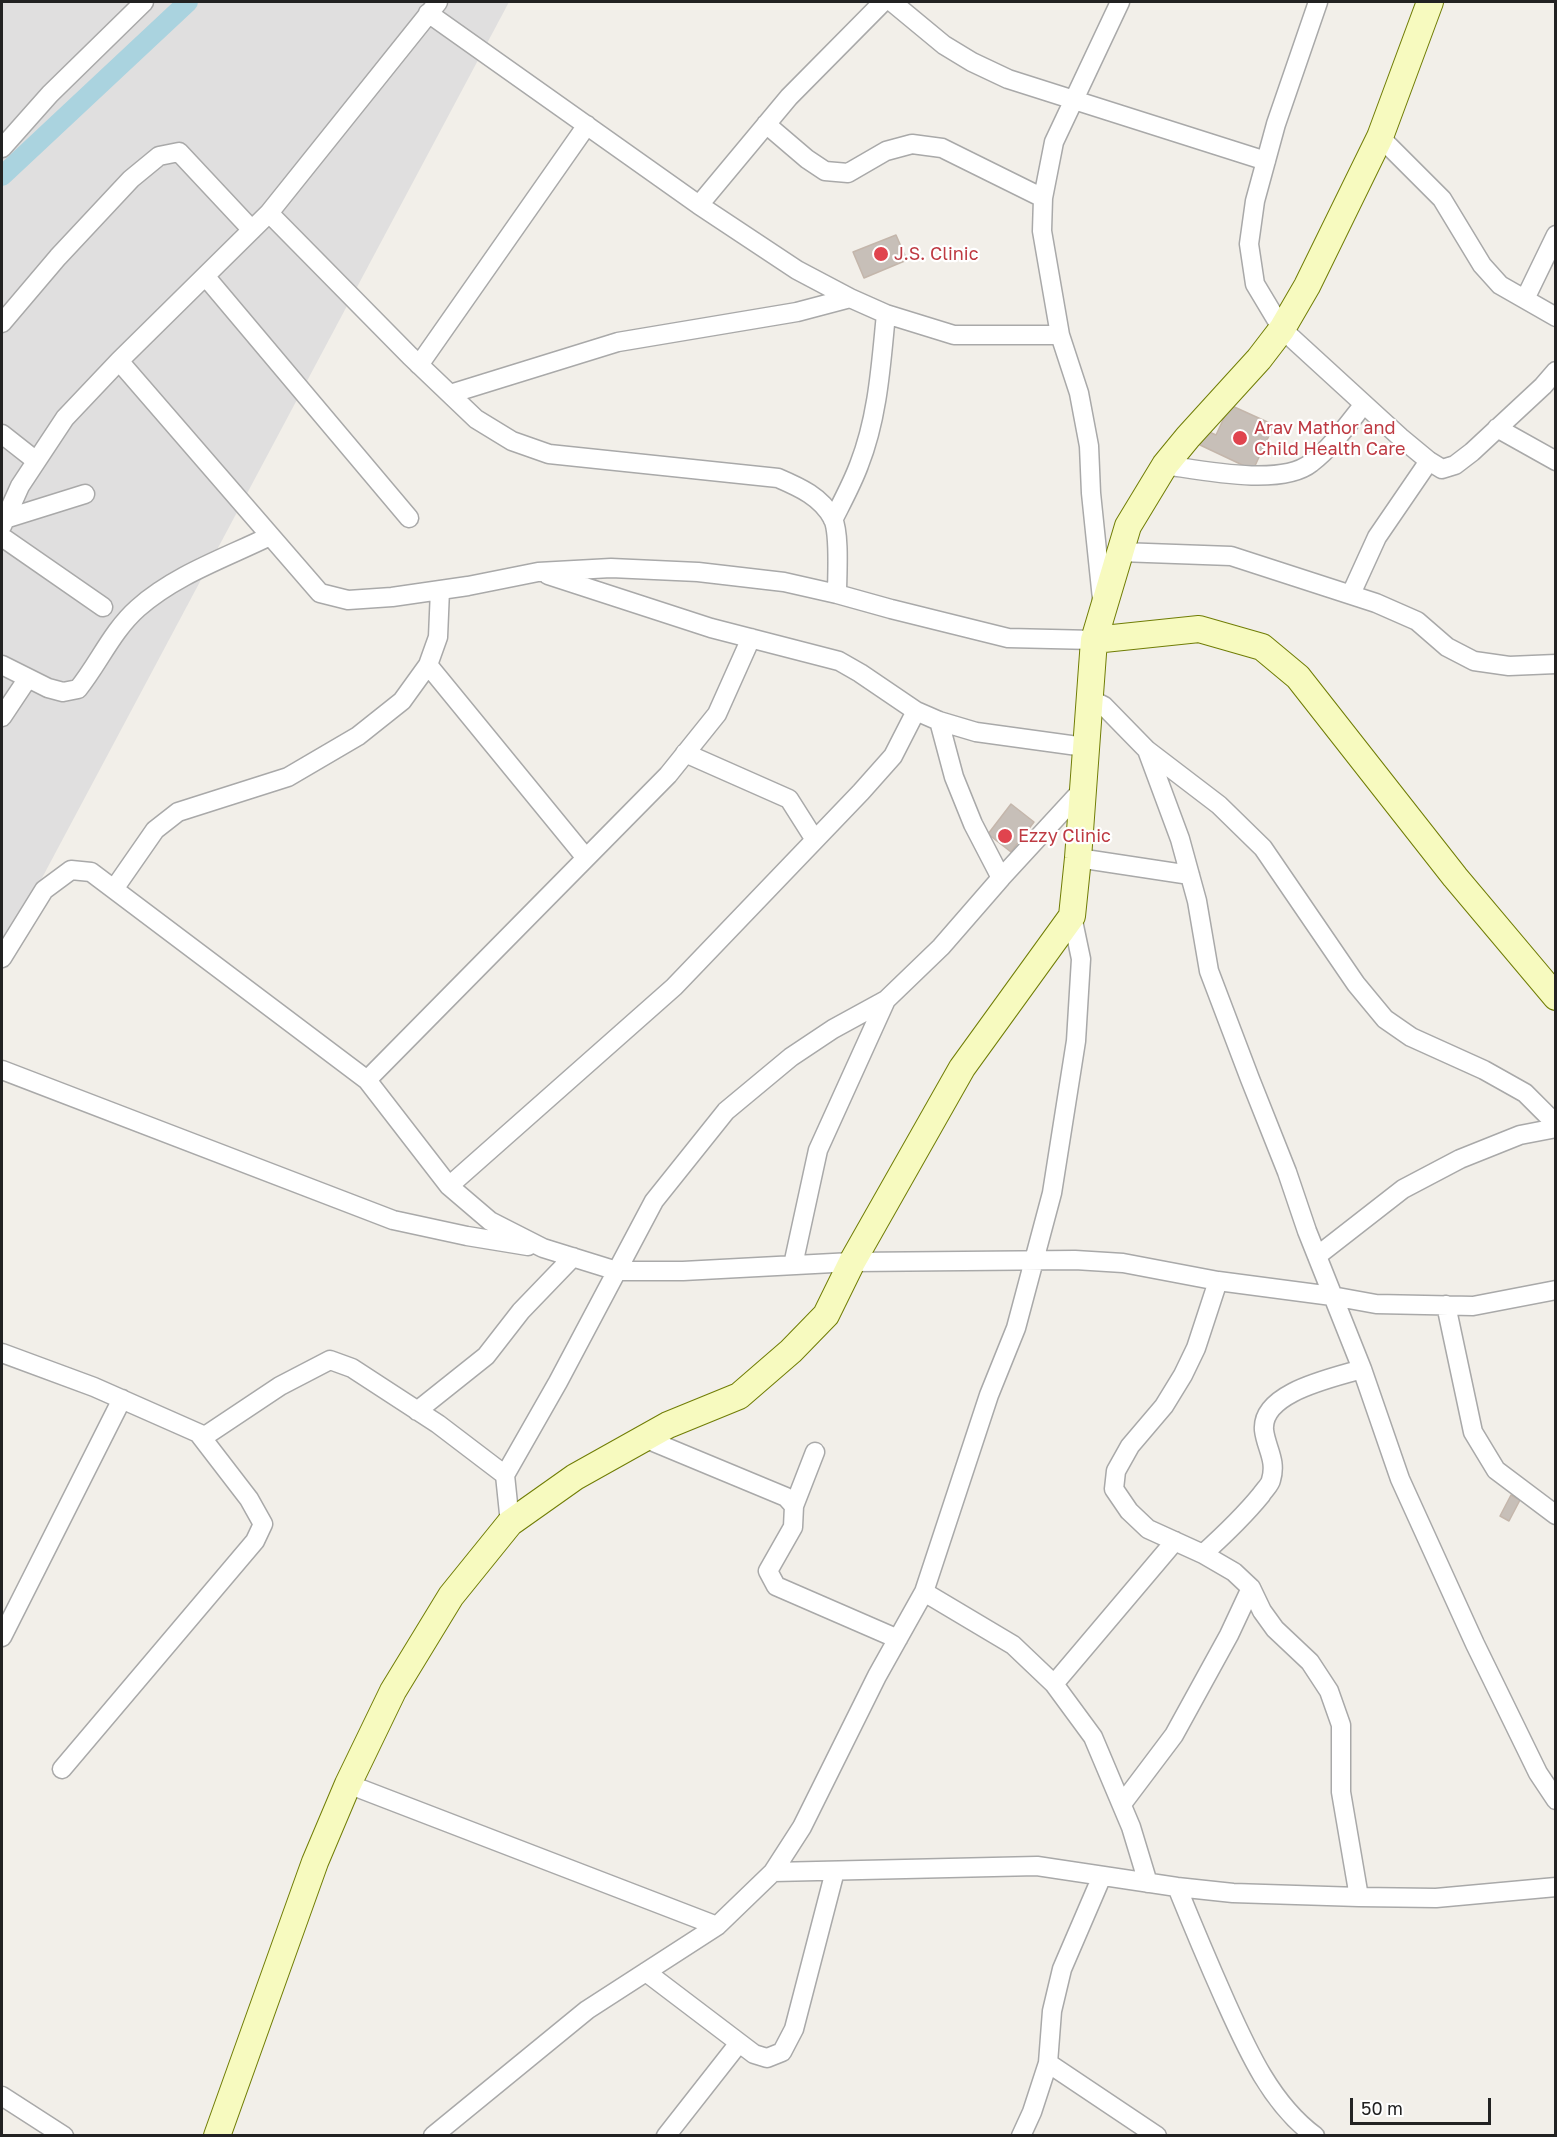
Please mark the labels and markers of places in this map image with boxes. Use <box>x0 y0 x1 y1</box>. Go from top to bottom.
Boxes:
place label: J.S. Clinic <box>894 243 978 265</box>
marker: J.S. Clinic <box>872 245 890 263</box>
place label: Arav Mathor and Child Health Care <box>1254 417 1405 460</box>
marker: Arav Mathor and Child Health Care <box>1231 429 1249 447</box>
place label: Ezzy Clinic <box>1018 825 1111 847</box>
marker: Ezzy Clinic <box>996 827 1014 845</box>

